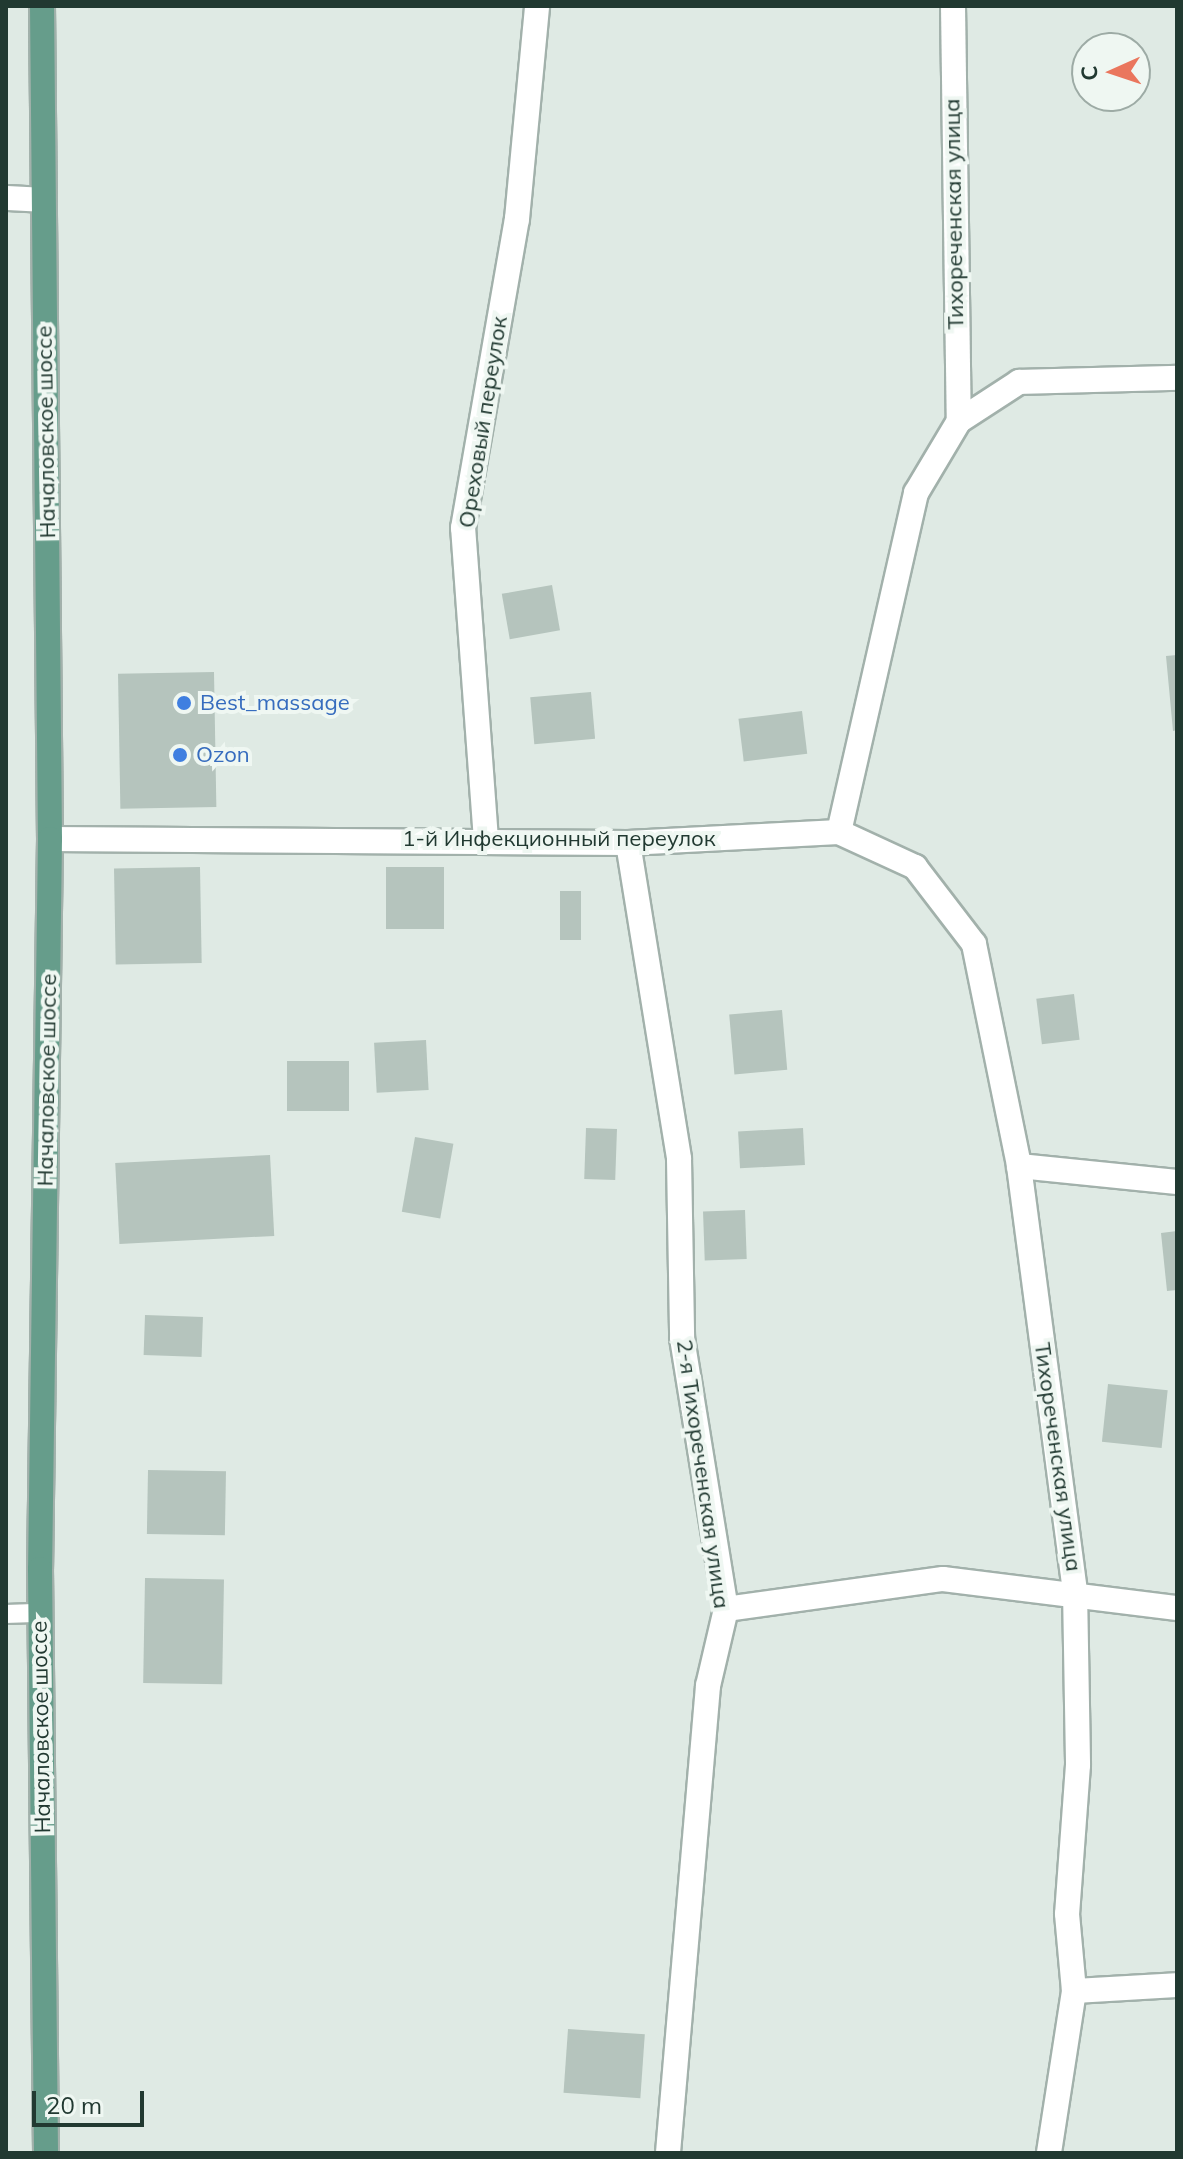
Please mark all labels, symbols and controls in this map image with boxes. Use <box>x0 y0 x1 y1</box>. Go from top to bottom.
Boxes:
north arrow <box>1071 32 1151 112</box>
text: С <box>1075 65 1103 81</box>
street label: Тихореченская улица <box>939 98 969 330</box>
street label: Ореховый переулок <box>453 314 513 530</box>
street label: Началовское шоссе <box>31 325 61 539</box>
place label: Best_massage <box>200 690 350 716</box>
marker: Best_massage <box>175 694 193 712</box>
place label: Ozon <box>196 742 250 768</box>
marker: Ozon <box>171 746 189 764</box>
street label: 1-й Инфекционный переулок <box>402 826 716 852</box>
street label: Началовское шоссе <box>32 973 62 1187</box>
street label: 2-я Тихореченская улица <box>671 1338 735 1610</box>
street label: Тихореченская улица <box>1029 1341 1087 1573</box>
street label: Началовское шоссе <box>26 1620 56 1834</box>
scale bar <box>36 2075 148 2125</box>
text: 20 m <box>46 2090 102 2120</box>

